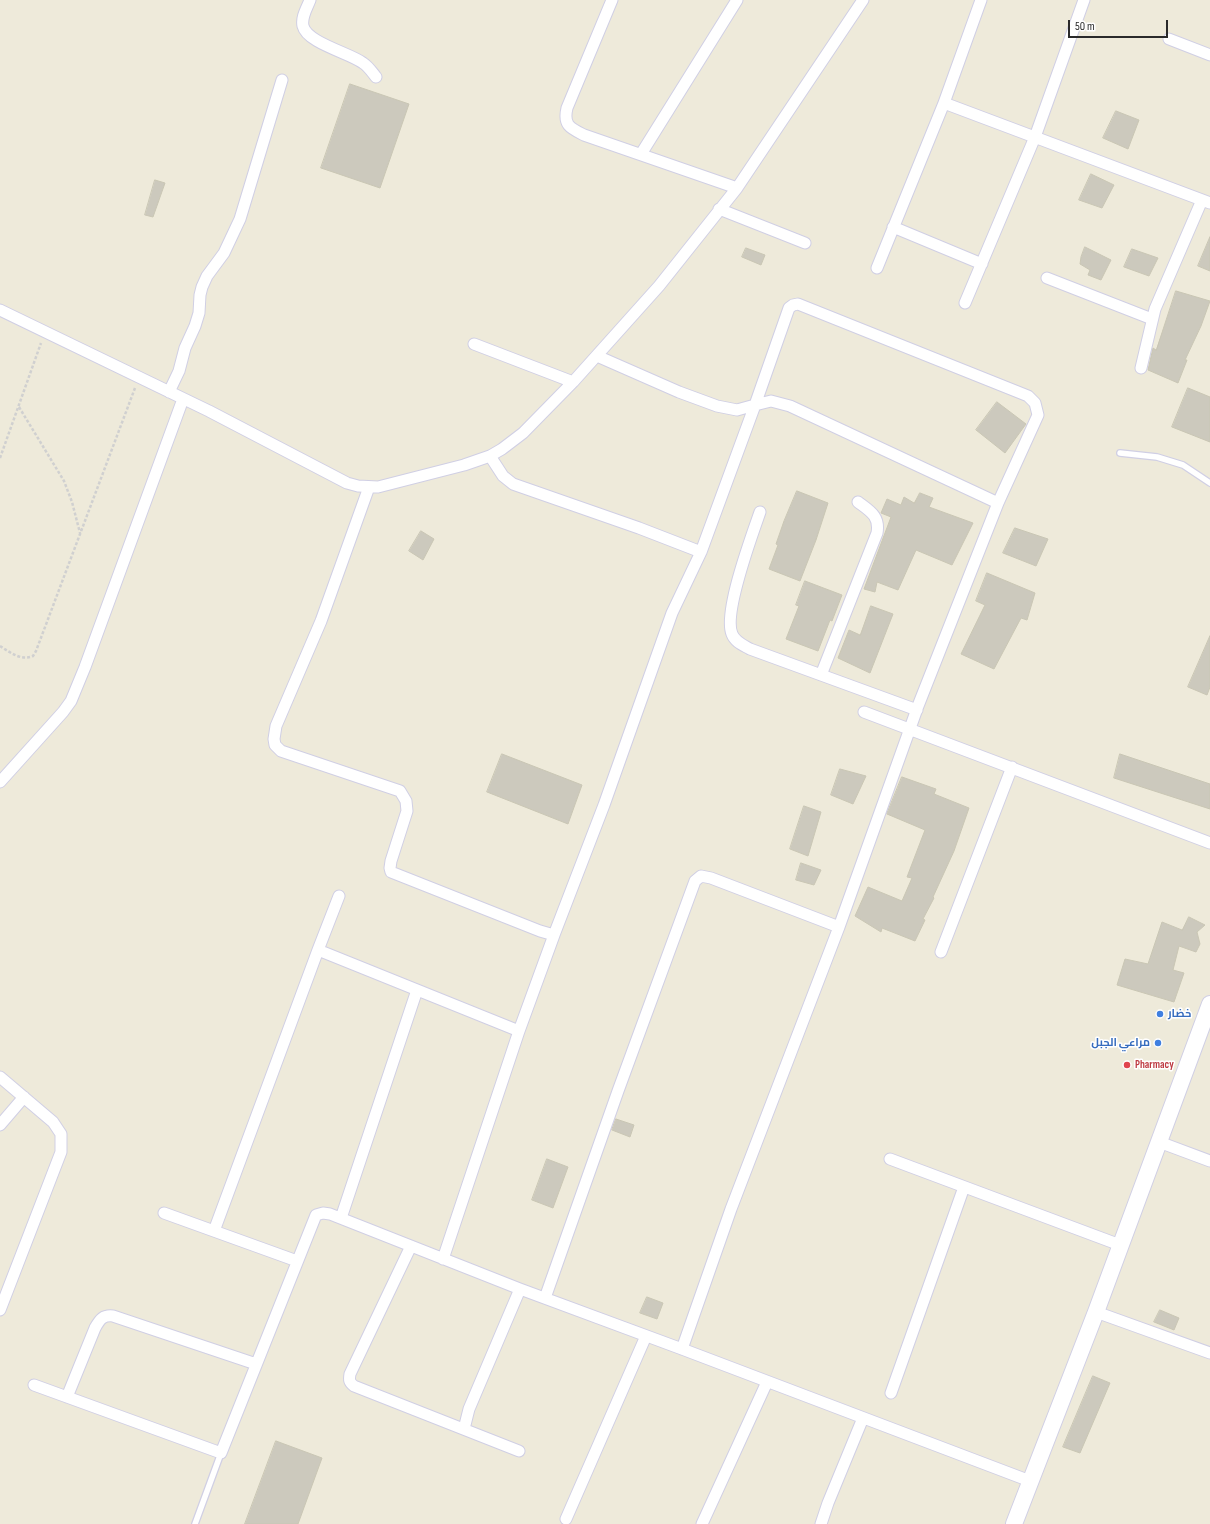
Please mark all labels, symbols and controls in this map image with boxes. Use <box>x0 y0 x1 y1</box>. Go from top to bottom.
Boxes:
scale bar <box>1070 12 1170 38</box>
text: 50 m <box>1075 19 1095 34</box>
place label: خضار <box>1168 1007 1191 1021</box>
marker: خضار <box>1155 1009 1165 1019</box>
place label: مراعي الجبل <box>1091 1036 1150 1050</box>
marker: مراعي الجبل <box>1153 1038 1163 1048</box>
place label: Pharmacy <box>1135 1058 1174 1072</box>
marker: Pharmacy <box>1122 1060 1132 1070</box>

